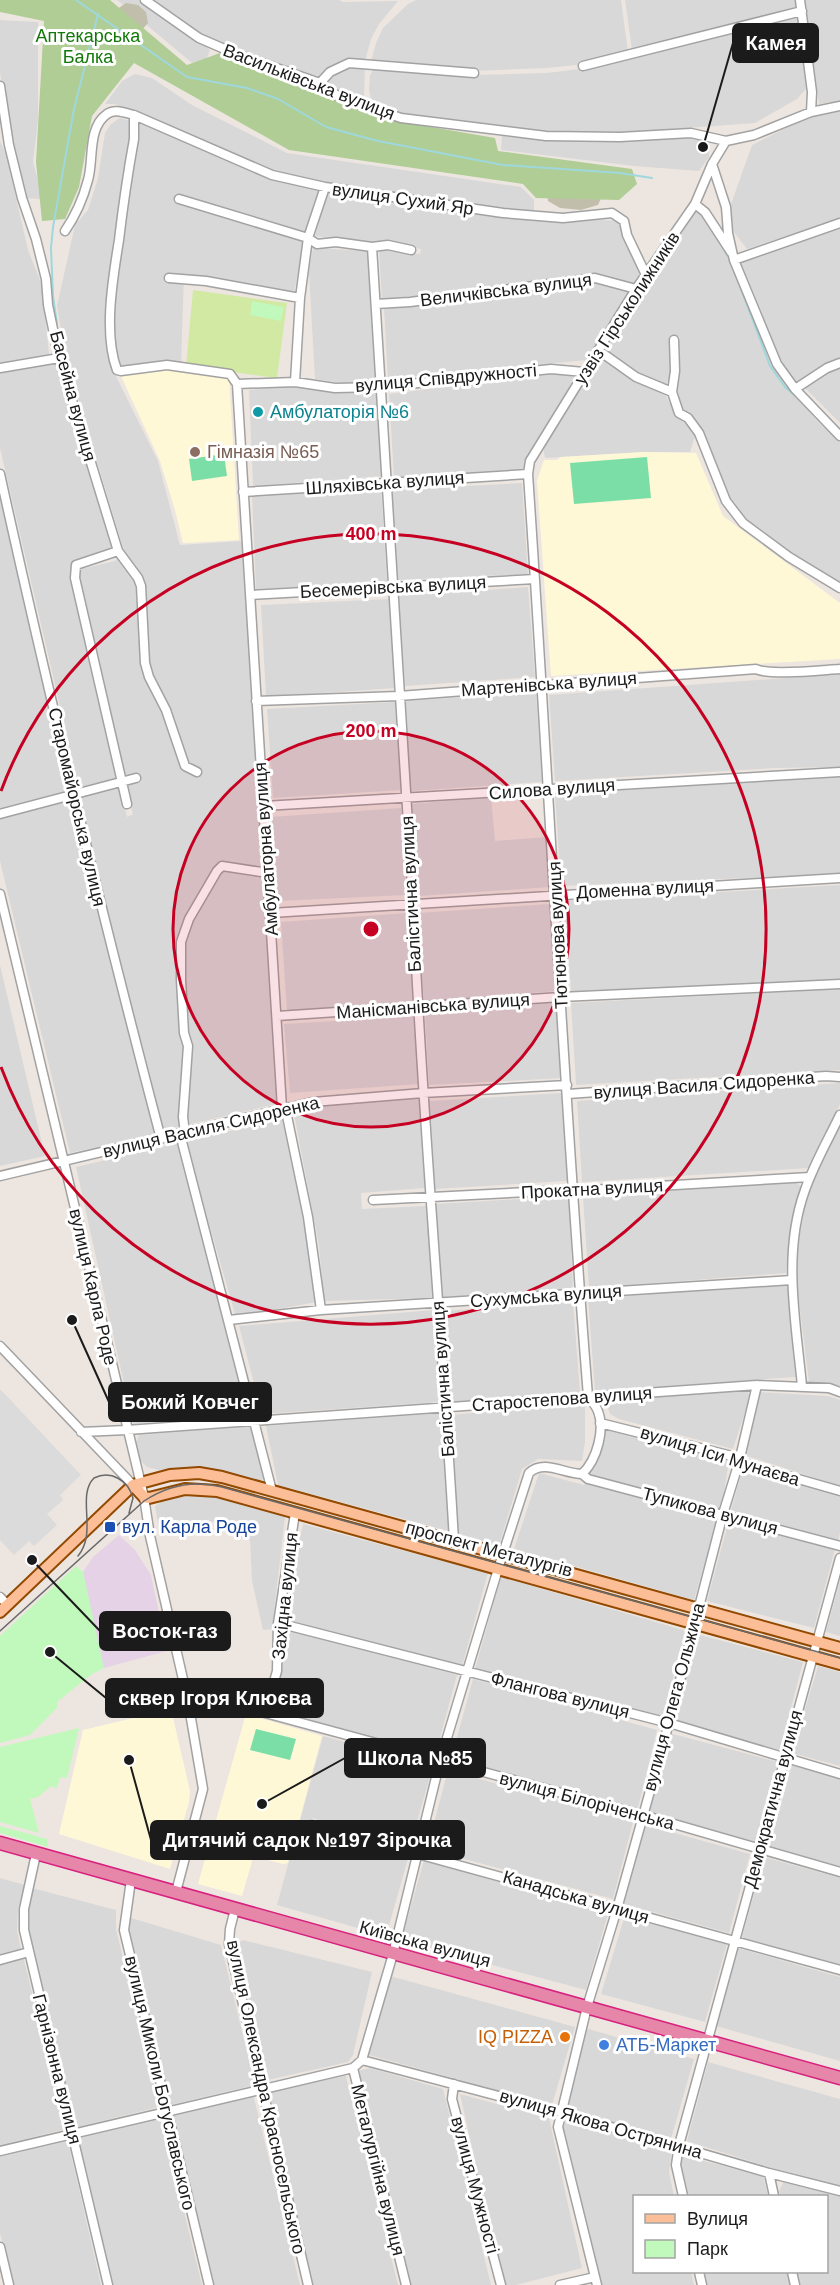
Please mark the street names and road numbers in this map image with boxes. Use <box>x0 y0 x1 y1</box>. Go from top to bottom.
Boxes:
street label: Васильківська вулиця <box>220 40 398 124</box>
street label: вулиця Сухий Яр <box>331 179 475 219</box>
street label: узвіз Гірськолижників <box>570 228 684 388</box>
street label: Величківська вулиця <box>419 270 593 310</box>
street label: Басейна вулиця <box>46 329 100 463</box>
street label: вулиця Співдружності <box>354 360 538 396</box>
street label: Шляхівська вулиця <box>305 467 465 499</box>
street label: Бесемерівська вулиця <box>299 572 487 602</box>
street label: Мартенівська вулиця <box>460 668 638 700</box>
street label: Старомайорська вулиця <box>44 706 110 908</box>
street label: Амбулаторна вулиця <box>250 761 282 937</box>
street label: Силова вулиця <box>488 775 616 803</box>
street label: Балістична вулиця <box>397 815 425 973</box>
street label: Тютюнова вулиця <box>544 861 572 1009</box>
street label: Доменна вулиця <box>576 875 714 903</box>
street label: Манісманівська вулиця <box>336 989 530 1023</box>
street label: вулиця Василя Сидоренка <box>593 1067 816 1103</box>
street label: вулиця Василя Сидоренка <box>101 1092 322 1162</box>
street label: Прокатна вулиця <box>520 1175 664 1203</box>
street label: вулиця Карла Роде <box>65 1207 121 1367</box>
street label: Сухумська вулиця <box>469 1281 623 1311</box>
street label: Балістична вулиця <box>428 1300 458 1458</box>
street label: Старостепова вулиця <box>471 1383 653 1415</box>
street label: вулиця Іси Мунаєва <box>638 1422 803 1490</box>
street label: Тупикова вулиця <box>640 1483 780 1539</box>
street label: проспект Металургів <box>403 1517 575 1581</box>
street label: Західна вулиця <box>268 1531 302 1661</box>
street label: вулиця Олега Ольжича <box>639 1600 709 1793</box>
street label: Флангова вулиця <box>488 1668 632 1722</box>
street label: Демократична вулиця <box>740 1708 806 1890</box>
street label: вулиця Білоріченська <box>498 1768 677 1834</box>
street label: Канадська вулиця <box>501 1867 651 1927</box>
street label: Київська вулиця <box>357 1917 493 1971</box>
street label: вулиця Олександра Красносельського <box>223 1938 309 2256</box>
street label: вулиця Миколи Богуславського <box>121 1954 199 2212</box>
street label: Гарнізонна вулиця <box>29 1992 85 2146</box>
street label: Металургійна вулиця <box>347 2082 409 2258</box>
street label: вулиця Якова Острянина <box>498 2086 705 2163</box>
street label: вулиця Мужності <box>447 2114 503 2256</box>

